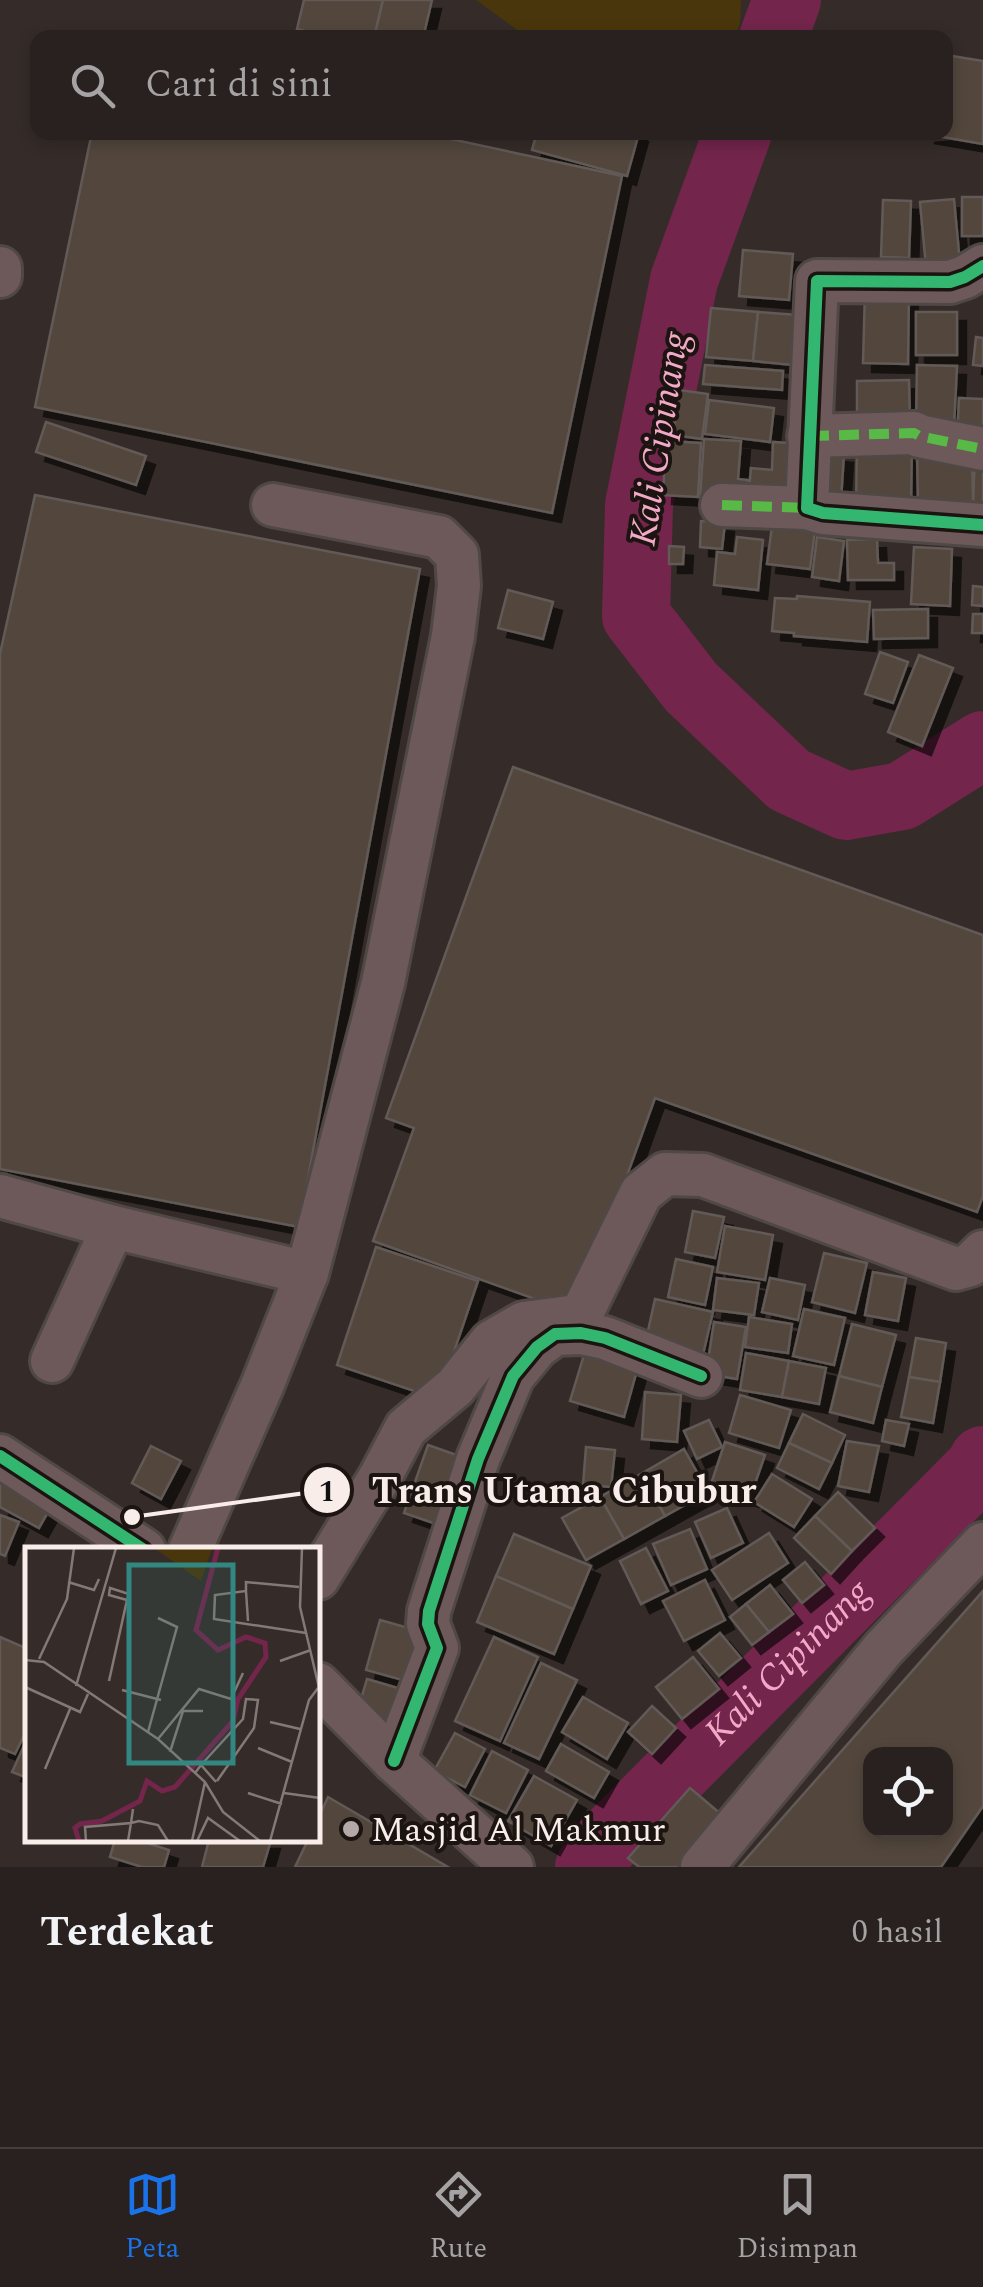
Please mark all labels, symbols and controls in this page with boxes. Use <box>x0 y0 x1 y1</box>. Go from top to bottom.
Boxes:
search box <box>30 30 953 140</box>
text: Cari di sini <box>145 56 332 114</box>
icon: search <box>65 58 120 113</box>
water label: Kali Cipinang <box>614 327 706 550</box>
callout: Trans Utama Cibubur <box>302 1456 777 1524</box>
text: Trans Utama Cibubur <box>371 1463 757 1521</box>
text: 1 <box>319 1469 335 1515</box>
inset map <box>25 1547 320 1842</box>
water label: Kali Cipinang <box>691 1566 885 1760</box>
map controls <box>863 1747 953 1837</box>
button: locate <box>863 1747 953 1837</box>
place label: Masjid Al Makmur <box>371 1804 666 1857</box>
marker: Masjid Al Makmur <box>340 1818 362 1840</box>
text: Terdekat <box>40 1901 214 1964</box>
text: 0 hasil <box>852 1908 943 1957</box>
tab: Peta <box>125 2167 180 2270</box>
tab: Rute <box>429 2167 487 2270</box>
tab: Disimpan <box>737 2167 858 2270</box>

